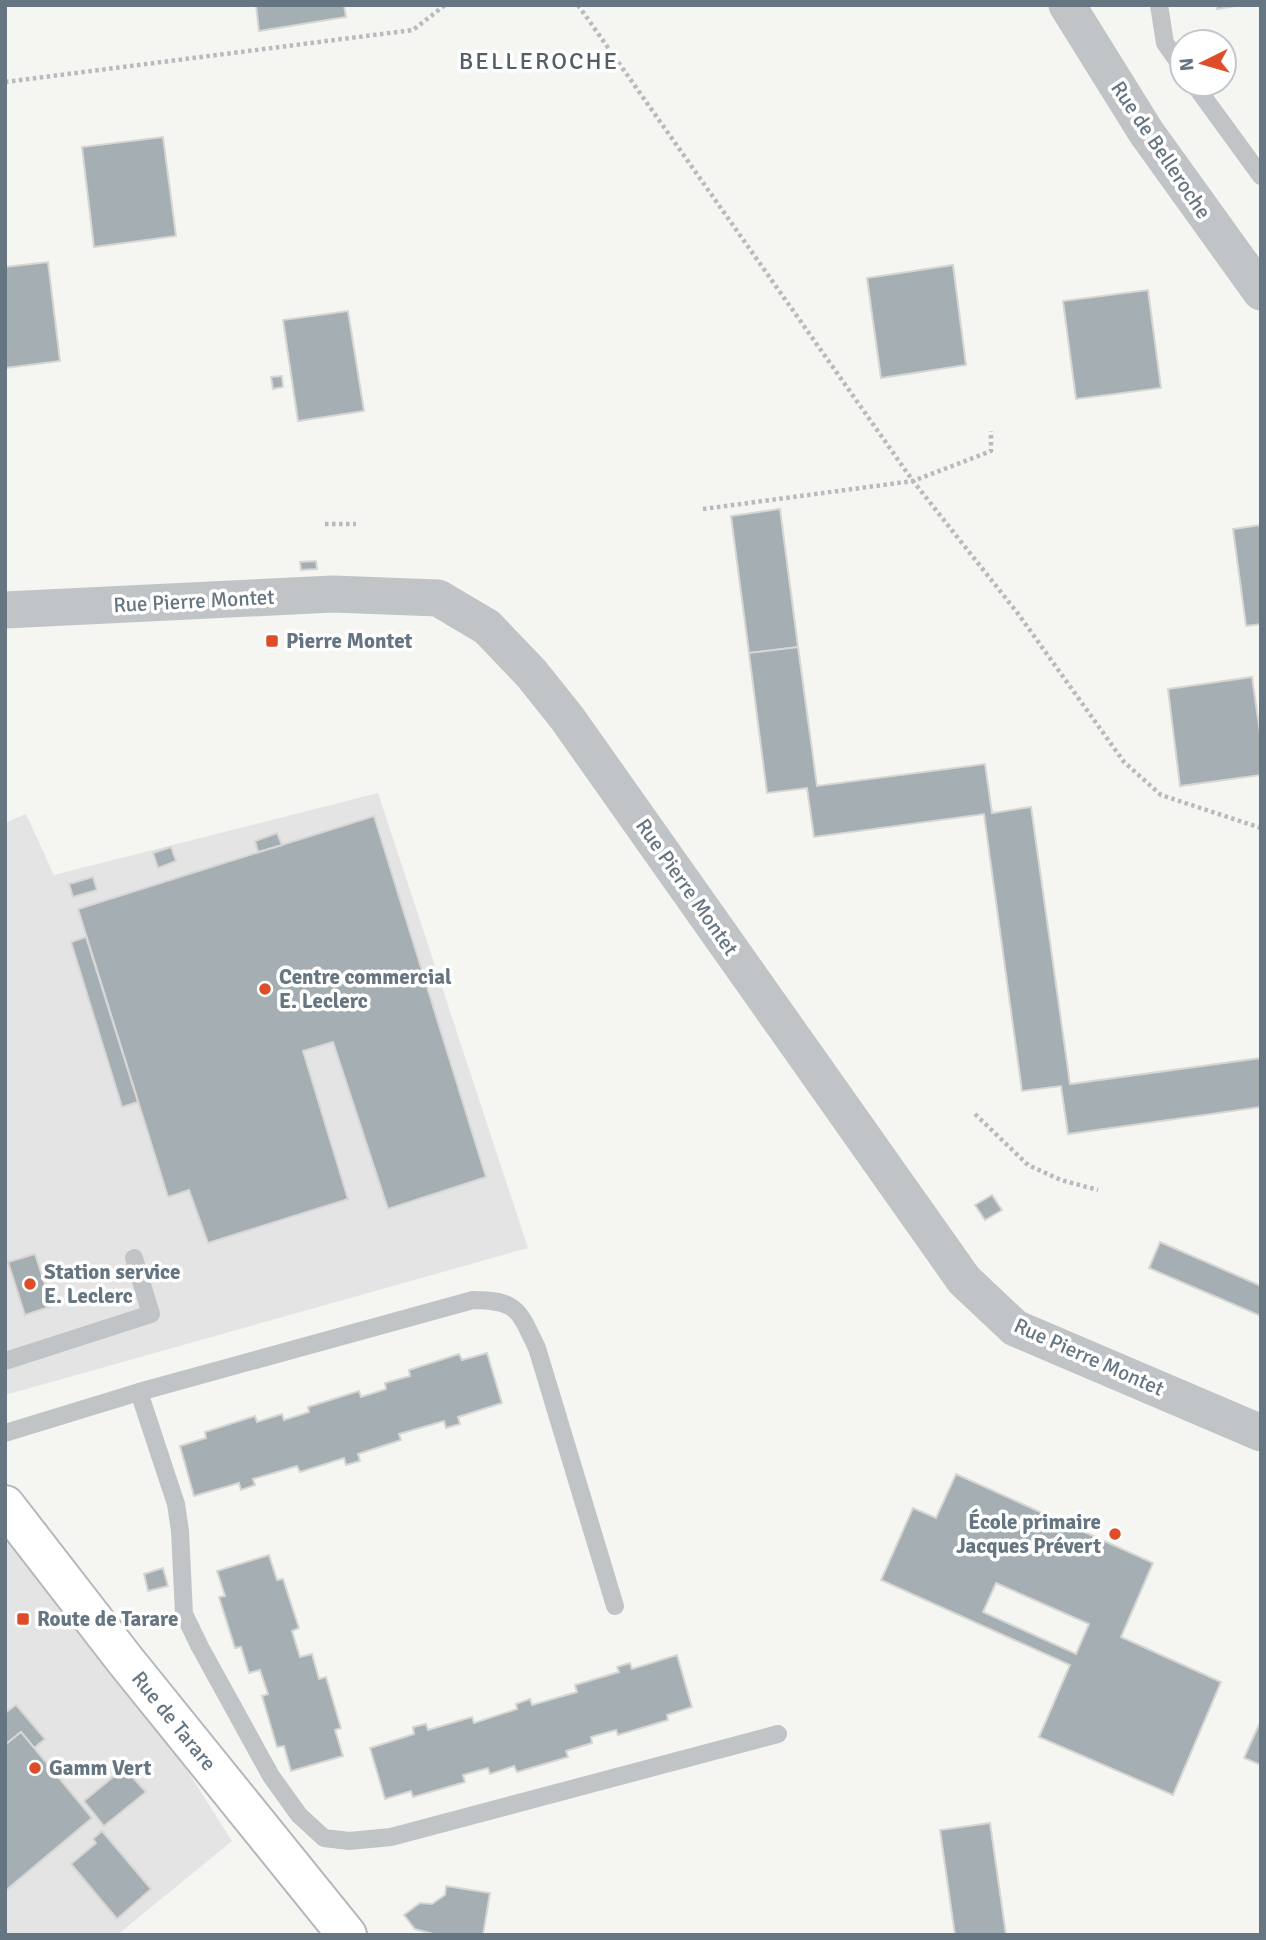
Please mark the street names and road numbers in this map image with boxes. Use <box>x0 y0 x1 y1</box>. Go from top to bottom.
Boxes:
street label: Rue de Belleroche <box>1105 76 1217 224</box>
street label: Rue Pierre Montet <box>113 584 275 618</box>
street label: Rue Pierre Montet <box>630 813 744 961</box>
street label: Rue Pierre Montet <box>1010 1312 1168 1402</box>
street label: Rue de Tarare <box>126 1666 222 1776</box>

